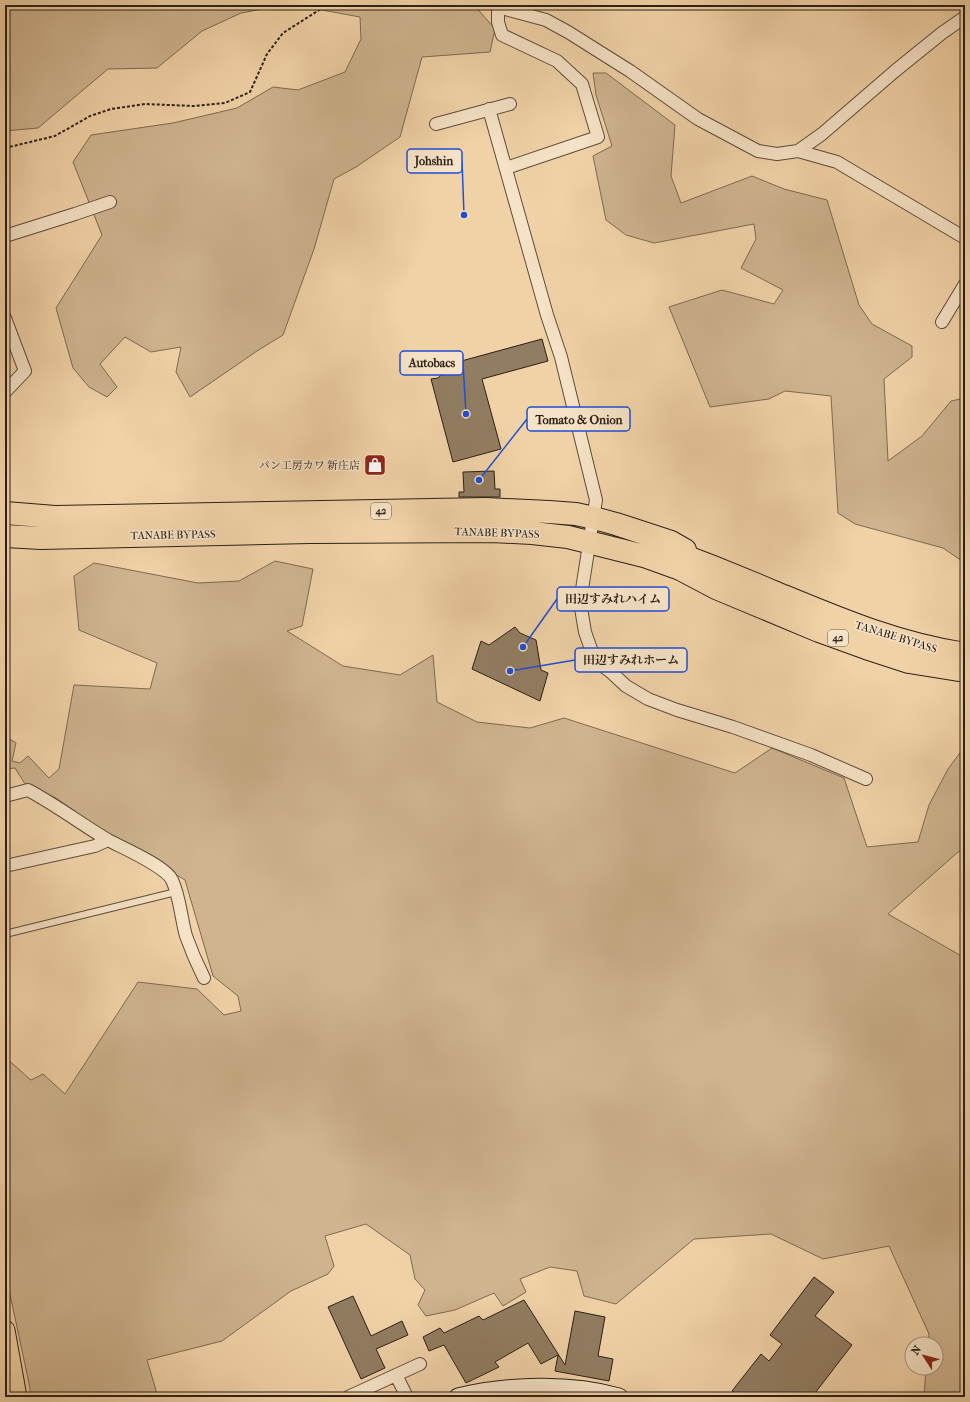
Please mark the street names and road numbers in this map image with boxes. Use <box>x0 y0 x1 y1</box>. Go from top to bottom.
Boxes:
road number: 42 <box>371 503 391 519</box>
street label: TANABE BYPASS <box>454 525 540 541</box>
street label: TANABE BYPASS <box>130 528 216 542</box>
street label: TANABE BYPASS <box>853 618 939 656</box>
road number: 42 <box>828 630 848 646</box>

